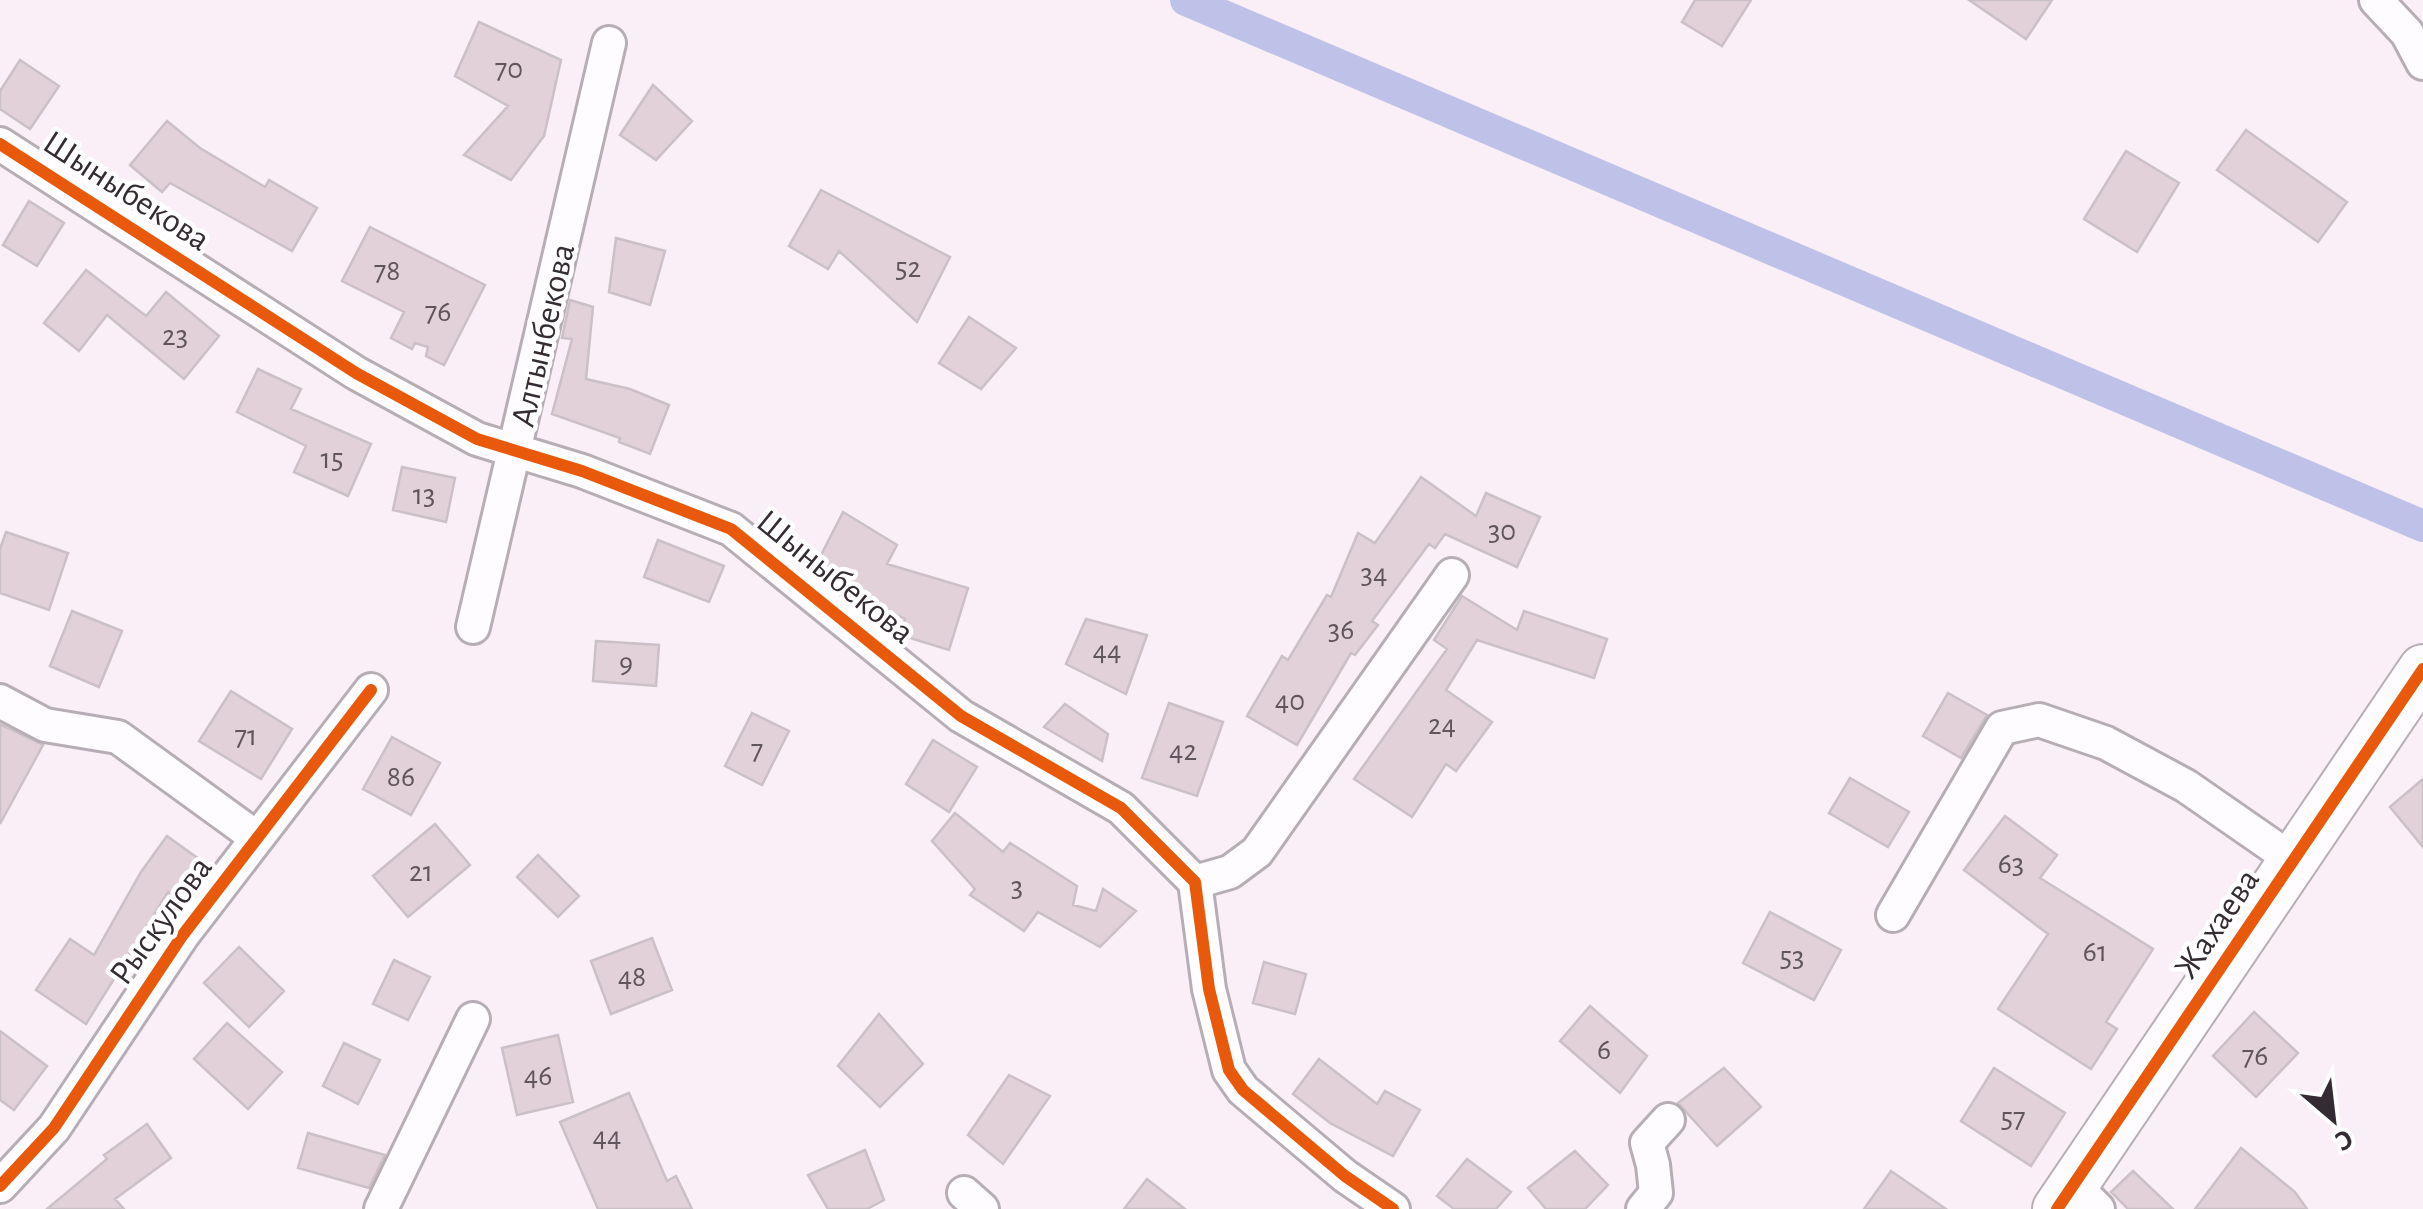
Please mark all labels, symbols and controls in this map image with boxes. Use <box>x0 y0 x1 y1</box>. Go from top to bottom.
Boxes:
house number: 70 <box>495 54 523 84</box>
street label: Шыныбекова <box>37 125 216 258</box>
street label: Алтынбекова <box>505 240 582 430</box>
house number: 52 <box>895 253 921 283</box>
house number: 78 <box>374 256 400 286</box>
house number: 76 <box>425 297 451 327</box>
house number: 23 <box>162 321 188 351</box>
house number: 15 <box>321 444 343 474</box>
house number: 13 <box>413 480 435 510</box>
street label: Шыныбекова <box>750 503 920 651</box>
house number: 30 <box>1488 516 1516 546</box>
house number: 34 <box>1361 559 1387 589</box>
house number: 36 <box>1328 615 1354 645</box>
house number: 44 <box>1093 636 1121 666</box>
house number: 9 <box>619 649 633 679</box>
house number: 40 <box>1275 686 1305 716</box>
house number: 24 <box>1428 710 1456 740</box>
house number: 71 <box>235 721 257 751</box>
house number: 7 <box>751 735 763 765</box>
house number: 42 <box>1169 736 1197 766</box>
house number: 86 <box>387 762 415 792</box>
house number: 63 <box>1998 849 2024 879</box>
street label: Рыскулова <box>103 850 219 991</box>
house number: 21 <box>409 857 433 887</box>
street label: Жахаева <box>2168 863 2266 985</box>
house number: 3 <box>1011 872 1023 902</box>
house number: 61 <box>2083 937 2107 967</box>
house number: 53 <box>1780 942 1804 972</box>
house number: 48 <box>618 962 646 992</box>
house number: 6 <box>1597 1035 1611 1065</box>
house number: 76 <box>2242 1041 2268 1071</box>
house number: 46 <box>524 1061 552 1091</box>
north arrow <box>2283 1069 2383 1169</box>
house number: 57 <box>2000 1103 2026 1133</box>
house number: 44 <box>593 1122 621 1152</box>
text: С <box>2330 1123 2357 1155</box>

